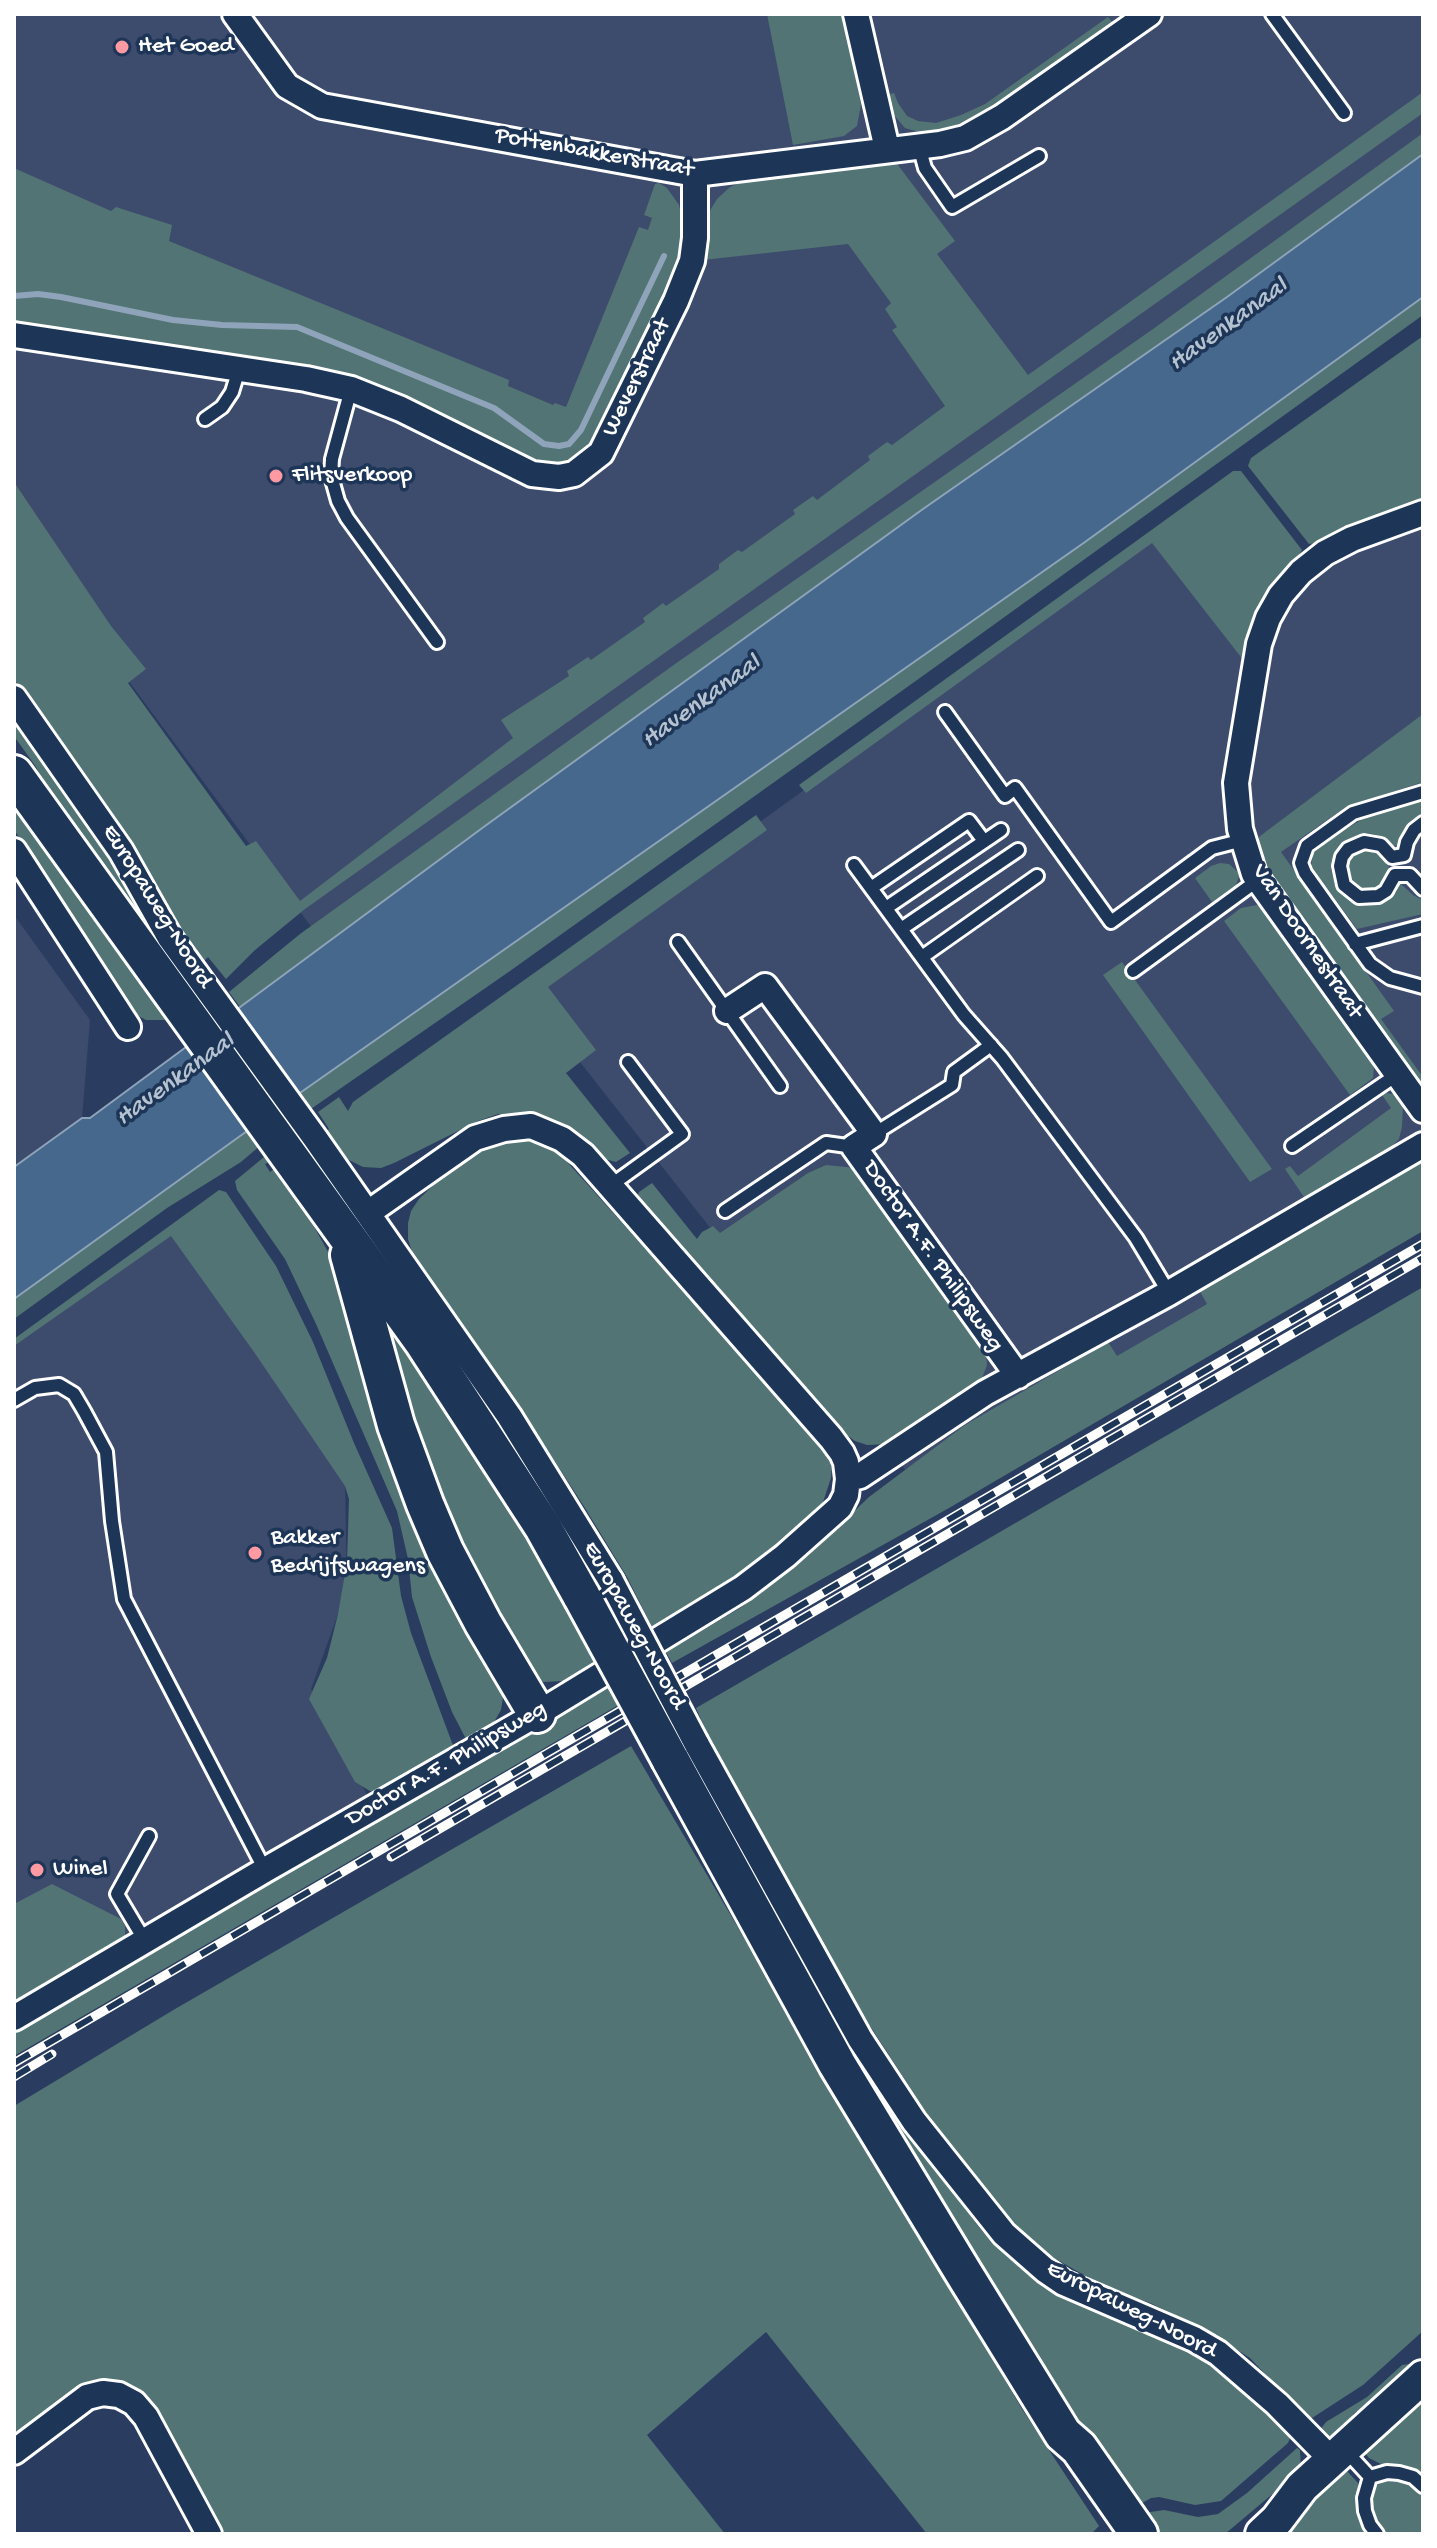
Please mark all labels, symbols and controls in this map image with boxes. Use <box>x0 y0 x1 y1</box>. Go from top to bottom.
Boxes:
place label: Het Goed <box>138 33 234 61</box>
marker: Het Goed <box>113 38 131 56</box>
street label: Pottenbakkerstraat <box>493 122 695 186</box>
water label: Havenkanaal <box>1163 272 1295 380</box>
street label: Weverstraat <box>597 314 679 442</box>
place label: Flitsverkoop <box>292 462 412 490</box>
marker: Flitsverkoop <box>267 467 285 485</box>
water label: Havenkanaal <box>636 649 768 757</box>
street label: Europaweg-Noord <box>94 820 218 994</box>
street label: Van Doornestraat <box>1244 859 1368 1025</box>
water label: Havenkanaal <box>110 1027 242 1135</box>
street label: Doctor A.F. Philipsweg <box>855 1156 1009 1358</box>
place label: Bakker Bedrijfswagens <box>271 1525 425 1581</box>
street label: Europaweg-Noord <box>575 1537 691 1715</box>
marker: Bakker Bedrijfswagens <box>246 1544 264 1562</box>
street label: Doctor A.F. Philipsweg <box>342 1696 552 1834</box>
place label: Winel <box>53 1856 108 1884</box>
marker: Winel <box>28 1861 46 1879</box>
street label: Europaweg-Noord <box>1041 2256 1221 2366</box>

